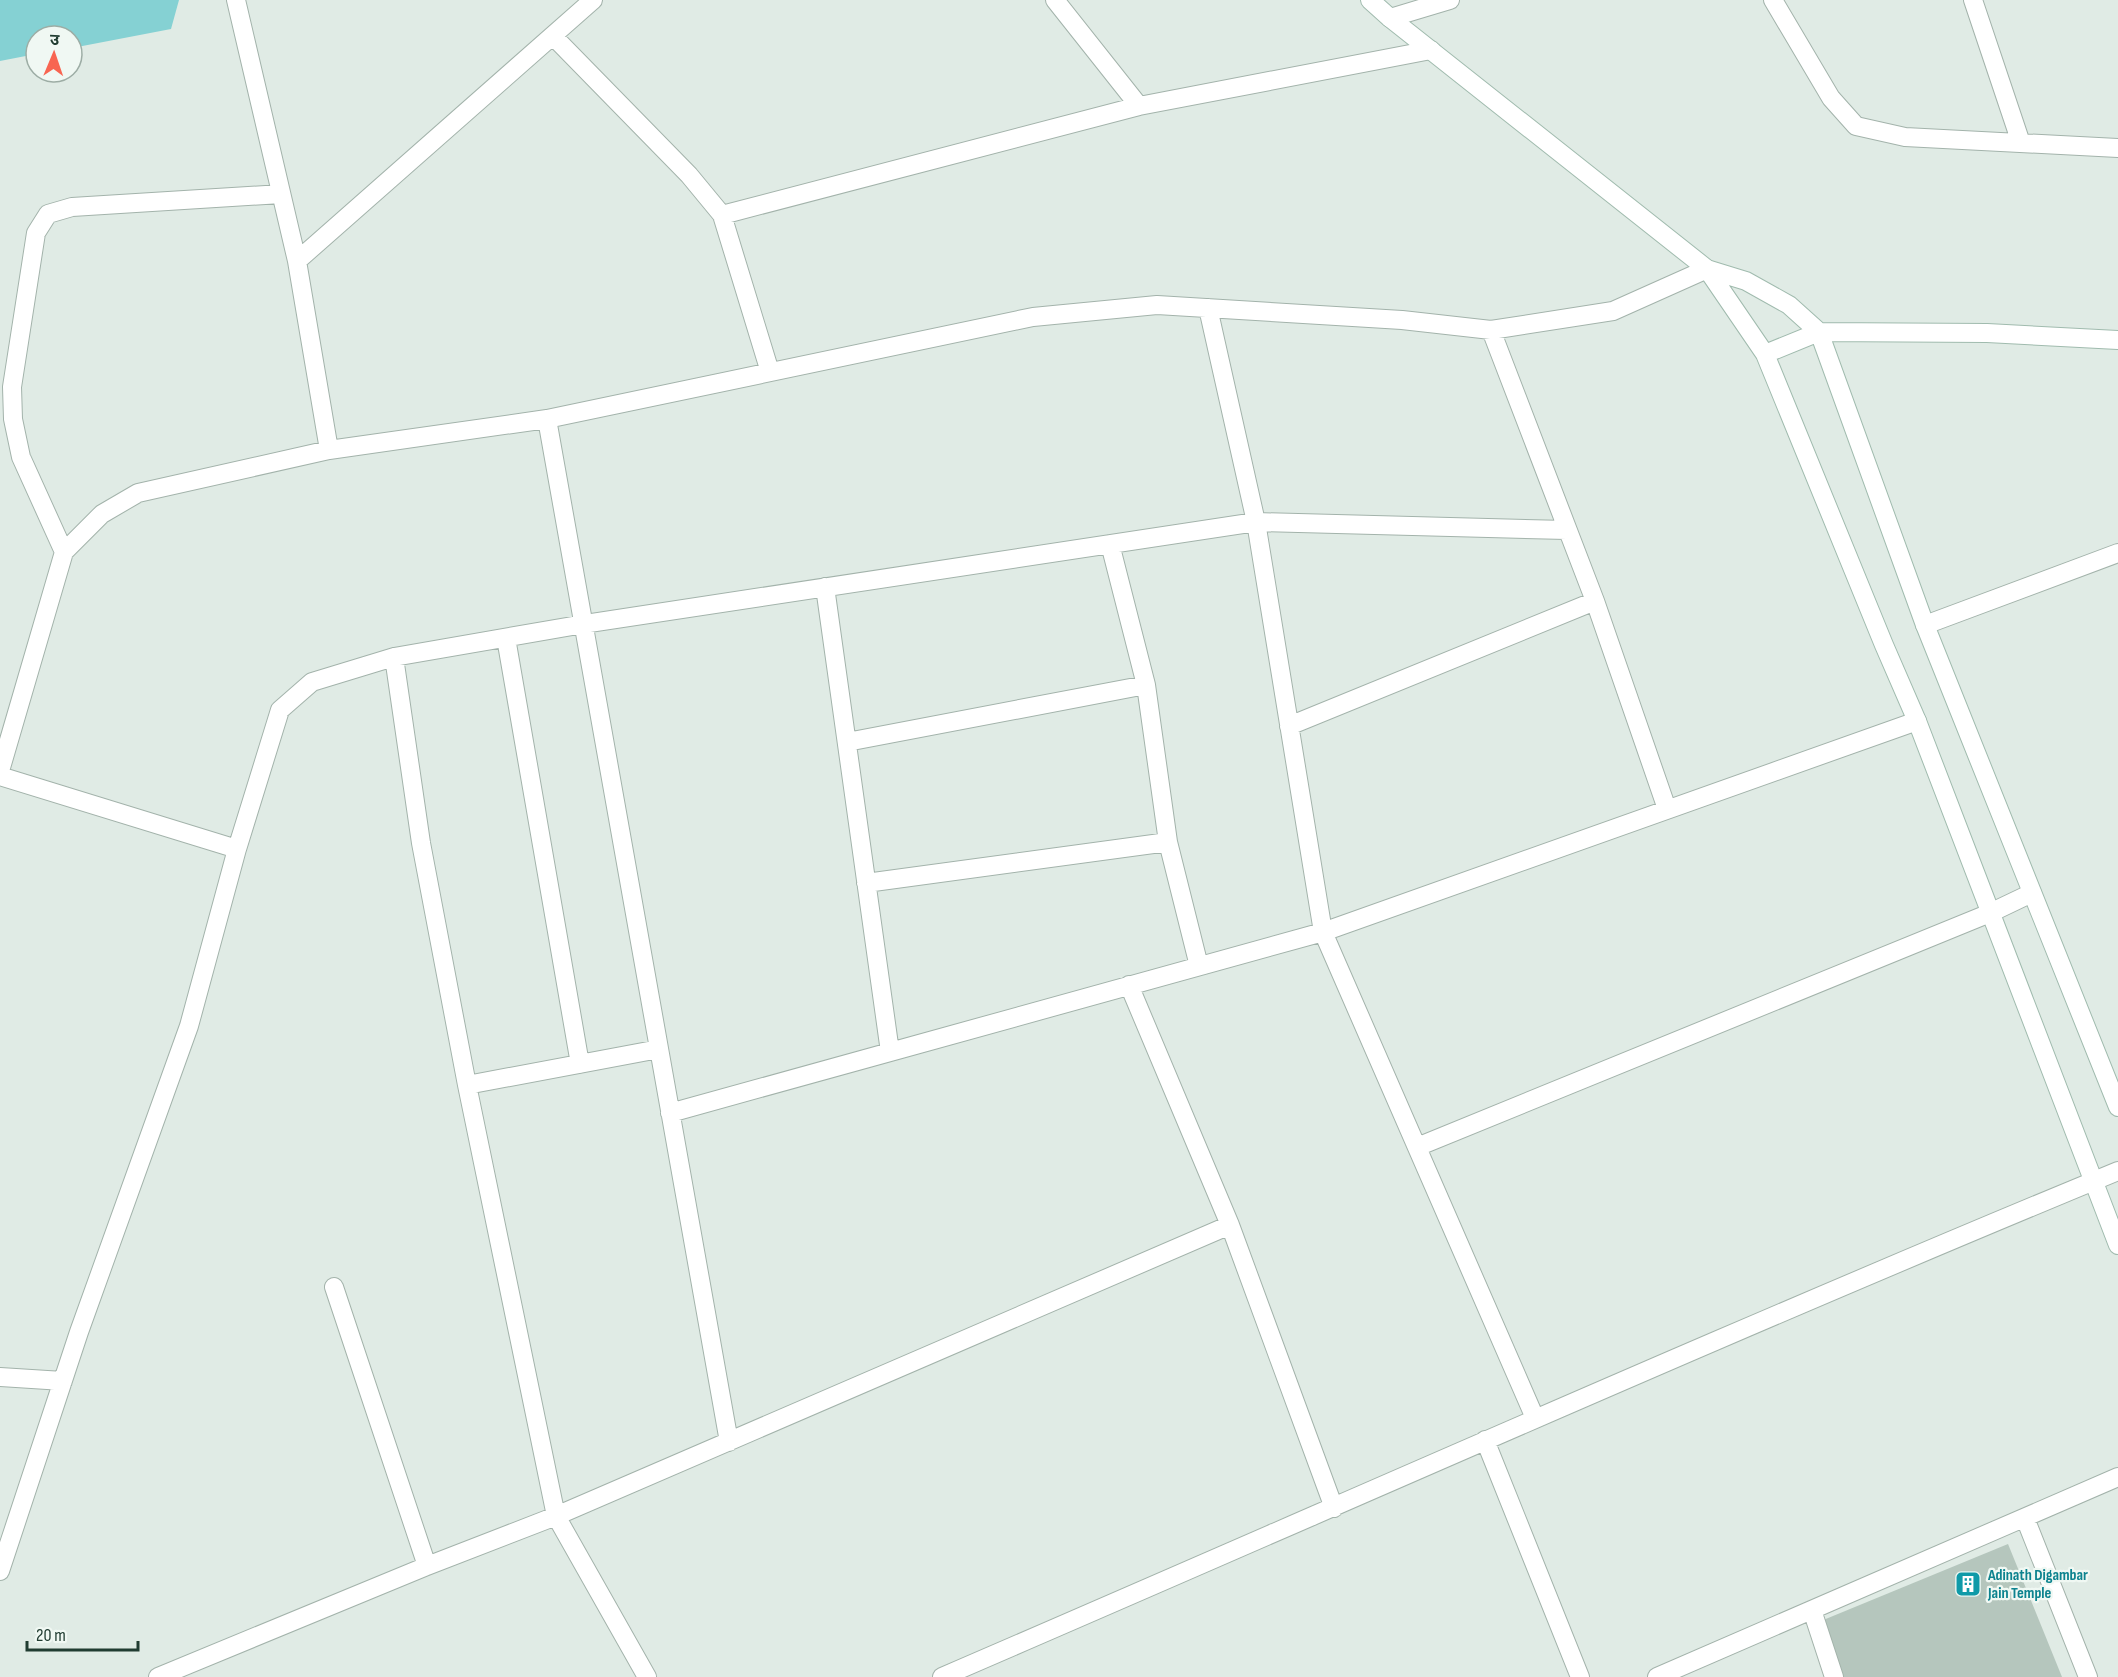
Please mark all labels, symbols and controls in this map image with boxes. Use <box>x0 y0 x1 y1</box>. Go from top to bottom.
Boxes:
north arrow <box>24 24 84 84</box>
text: उ <box>49 31 60 50</box>
place label: Adinath Digambar Jain Temple <box>1987 1566 2088 1603</box>
building icon: Adinath Digambar Jain Temple <box>1953 1569 1983 1599</box>
scale bar <box>27 1614 138 1652</box>
text: 20 m <box>36 1625 66 1646</box>

